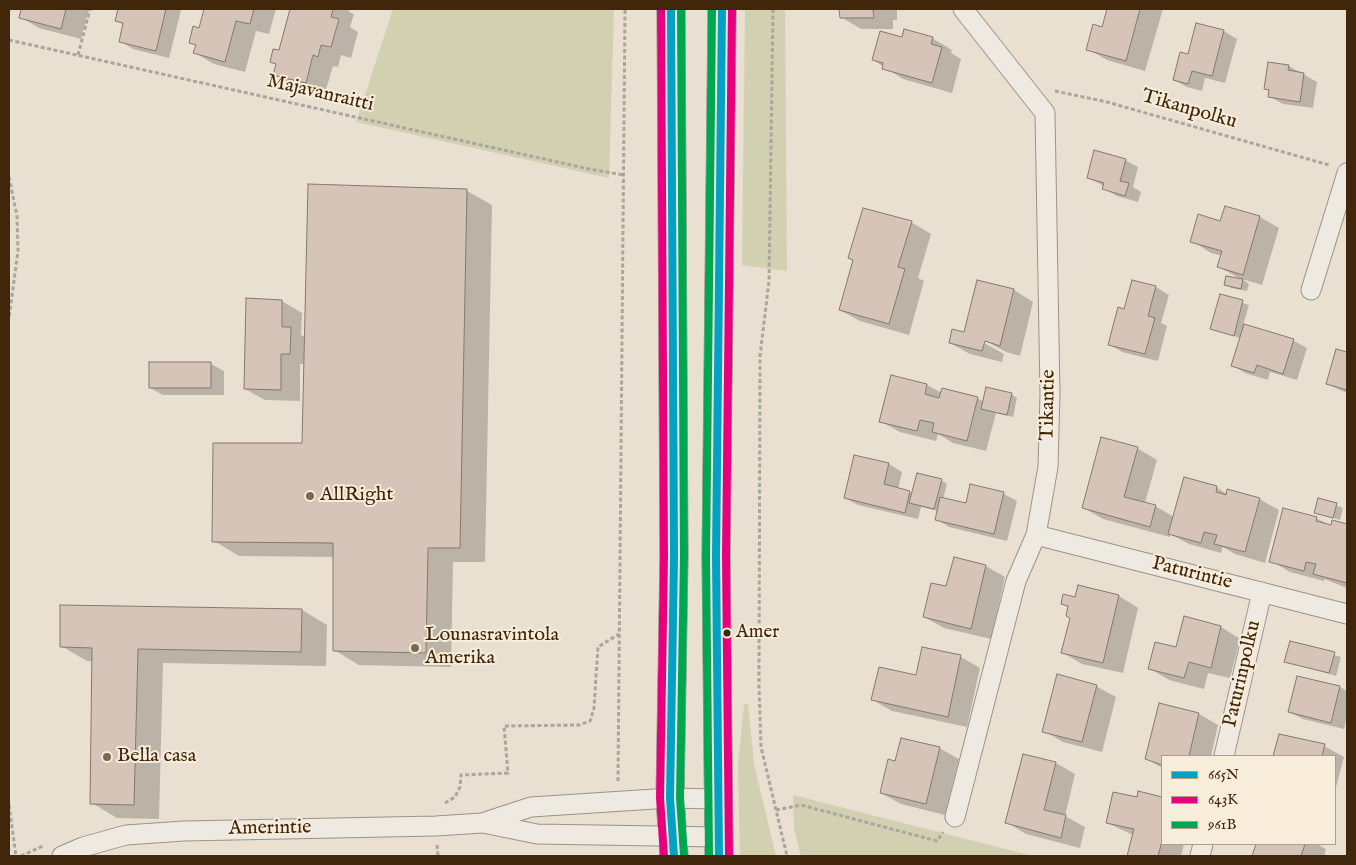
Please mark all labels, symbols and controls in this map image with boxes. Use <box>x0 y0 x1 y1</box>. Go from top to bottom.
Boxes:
street label: Majavanraitti <box>264 70 376 118</box>
street label: Tikanpolku <box>1139 85 1239 135</box>
street label: Tikantie <box>1036 369 1062 441</box>
place label: AllRight <box>320 484 393 508</box>
marker: AllRight <box>304 490 316 502</box>
street label: Paturintie <box>1149 552 1235 596</box>
street label: Paturinpolku <box>1219 618 1267 730</box>
place label: Amer <box>736 622 779 644</box>
place label: Lounasravintola Amerika <box>425 624 559 671</box>
marker: Amer <box>722 628 732 638</box>
marker: Lounasravintola Amerika <box>409 642 421 654</box>
place label: Bella casa <box>117 745 196 769</box>
marker: Bella casa <box>101 751 113 763</box>
legend <box>1161 755 1336 845</box>
text: 665N <box>1208 765 1239 784</box>
text: 643K <box>1208 790 1238 809</box>
text: 961B <box>1208 815 1236 834</box>
street label: Amerintie <box>228 816 312 842</box>

